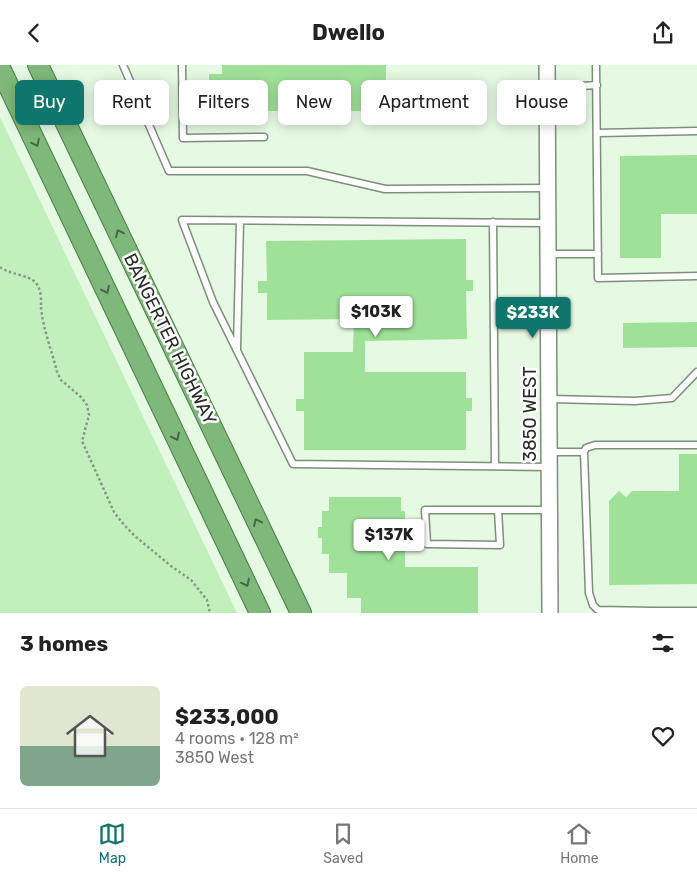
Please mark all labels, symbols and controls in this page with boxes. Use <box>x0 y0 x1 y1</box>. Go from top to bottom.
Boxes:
icon: back <box>20 19 48 47</box>
text: Dwello <box>312 19 385 46</box>
icon: share <box>649 19 677 47</box>
chip: Buy <box>15 80 84 125</box>
chip: Rent <box>94 80 169 125</box>
chip: Filters <box>179 80 268 125</box>
chip: New <box>278 80 351 125</box>
chip: Apartment <box>361 80 487 125</box>
chip: House <box>497 80 586 125</box>
one-way arrow <box>30 138 40 147</box>
one-way arrow <box>115 229 125 238</box>
street label: BANGERTER HIGHWAY <box>119 250 221 429</box>
one-way arrow <box>100 285 110 294</box>
pin: $103K <box>341 295 411 338</box>
pin: $233K <box>498 297 568 339</box>
text: $103K <box>351 302 401 321</box>
text: $233K <box>507 303 559 322</box>
street label: 3850 WEST <box>519 366 541 462</box>
one-way arrow <box>169 432 180 441</box>
one-way arrow <box>253 518 263 527</box>
pin: $137K <box>354 519 424 561</box>
text: $137K <box>365 525 413 544</box>
one-way arrow <box>240 578 250 587</box>
icon: filters <box>649 629 677 657</box>
text: 3 homes <box>20 631 108 656</box>
text: $233,000 <box>175 704 279 729</box>
icon: home <box>60 706 120 766</box>
icon: heart <box>649 722 677 750</box>
text: 4 rooms · 128 m² <box>175 729 299 748</box>
text: 3850 West <box>175 748 254 767</box>
tab: Map <box>98 820 126 867</box>
tab: Saved <box>323 820 363 867</box>
tab: Home <box>560 820 599 867</box>

